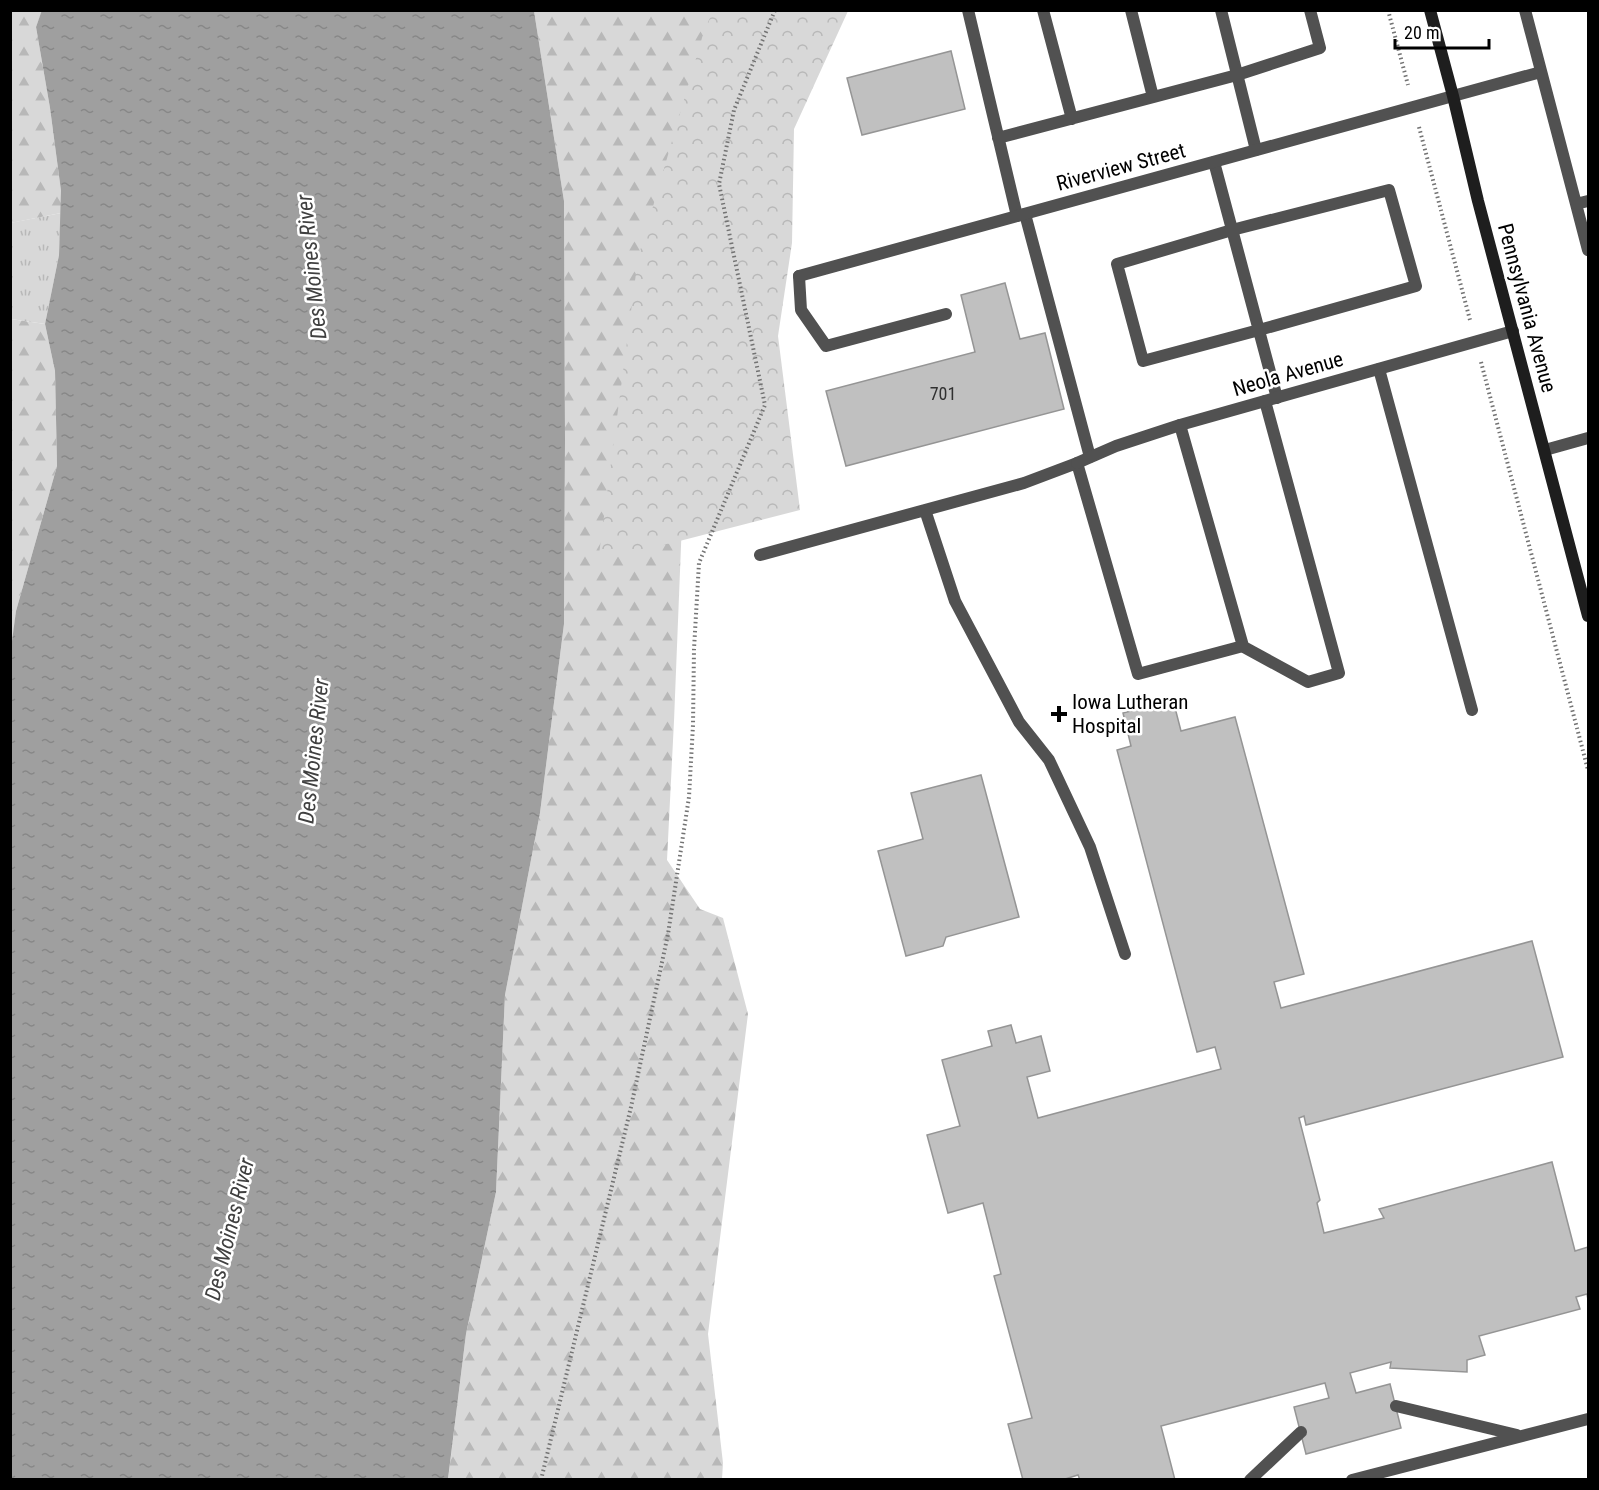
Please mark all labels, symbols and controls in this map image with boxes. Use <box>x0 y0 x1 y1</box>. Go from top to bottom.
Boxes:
scale bar <box>1395 12 1490 50</box>
text: 20 m <box>1404 22 1439 43</box>
street label: Riverview Street <box>1054 138 1188 196</box>
water label: Des Moines River <box>291 193 332 341</box>
street label: Pennsylvania Avenue <box>1493 221 1561 395</box>
street label: Neola Avenue <box>1230 347 1346 401</box>
house number: 701 <box>930 383 956 404</box>
water label: Des Moines River <box>293 677 334 825</box>
place label: Iowa Lutheran Hospital <box>1072 690 1188 738</box>
marker: Iowa Lutheran Hospital <box>1050 705 1068 723</box>
water label: Des Moines River <box>200 1155 259 1303</box>

